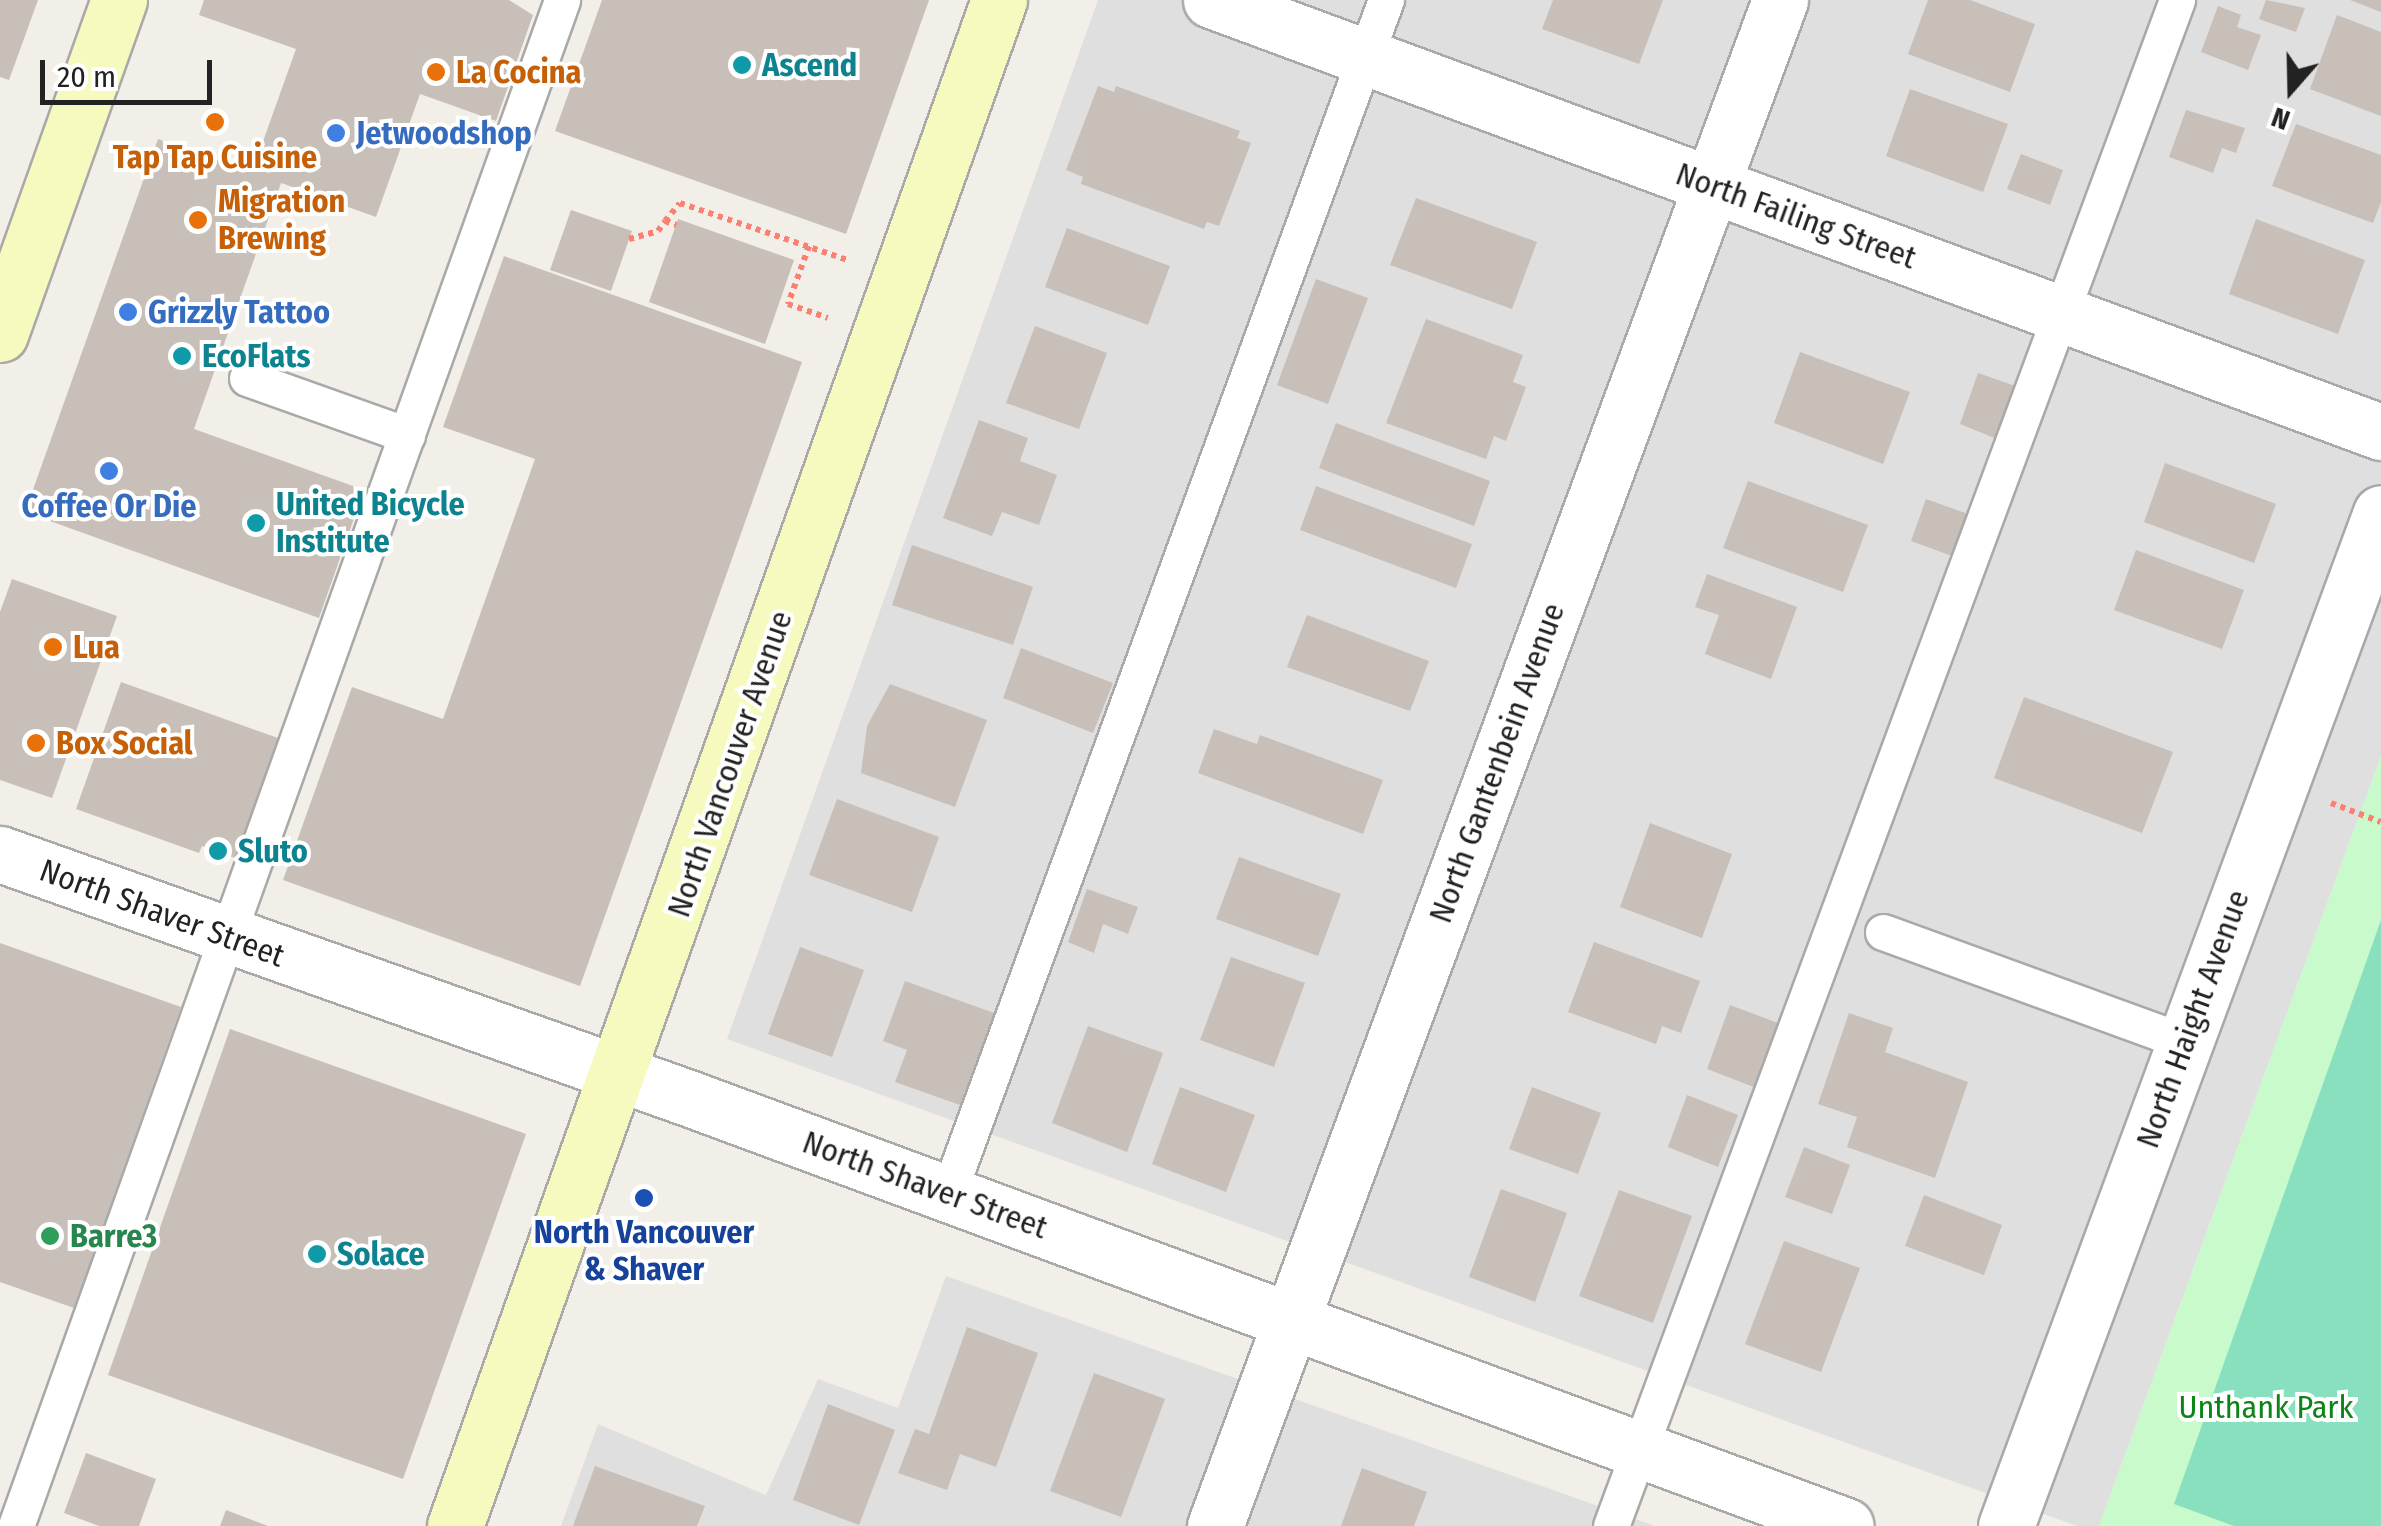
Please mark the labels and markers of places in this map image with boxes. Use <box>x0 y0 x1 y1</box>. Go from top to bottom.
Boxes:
place label: Ascend <box>762 46 857 84</box>
place label: La Cocina <box>456 53 581 91</box>
marker: Ascend <box>731 54 753 76</box>
marker: La Cocina <box>425 61 447 83</box>
marker: Tap Tap Cuisine <box>204 111 226 133</box>
place label: Jetwoodshop <box>356 114 532 152</box>
marker: Jetwoodshop <box>325 122 347 144</box>
place label: Tap Tap Cuisine <box>113 138 317 176</box>
place label: Migration Brewing <box>218 183 345 258</box>
marker: Migration Brewing <box>187 209 209 231</box>
place label: Grizzly Tattoo <box>148 293 330 331</box>
marker: Grizzly Tattoo <box>117 301 139 323</box>
place label: EcoFlats <box>202 337 310 375</box>
marker: EcoFlats <box>171 345 193 367</box>
marker: Coffee Or Die <box>98 460 120 482</box>
place label: United Bicycle Institute <box>276 486 465 561</box>
place label: Coffee Or Die <box>21 487 197 525</box>
marker: United Bicycle Institute <box>245 512 267 534</box>
place label: Lua <box>73 628 120 666</box>
marker: Lua <box>42 636 64 658</box>
place label: Box Social <box>56 724 192 762</box>
marker: Box Social <box>25 732 47 754</box>
place label: Sluto <box>238 832 308 870</box>
marker: Sluto <box>207 840 229 862</box>
marker: North Vancouver & Shaver <box>633 1187 655 1209</box>
place label: North Vancouver & Shaver <box>534 1214 754 1289</box>
place label: Barre3 <box>70 1217 157 1255</box>
marker: Barre3 <box>39 1225 61 1247</box>
place label: Solace <box>337 1235 425 1273</box>
marker: Solace <box>306 1243 328 1265</box>

